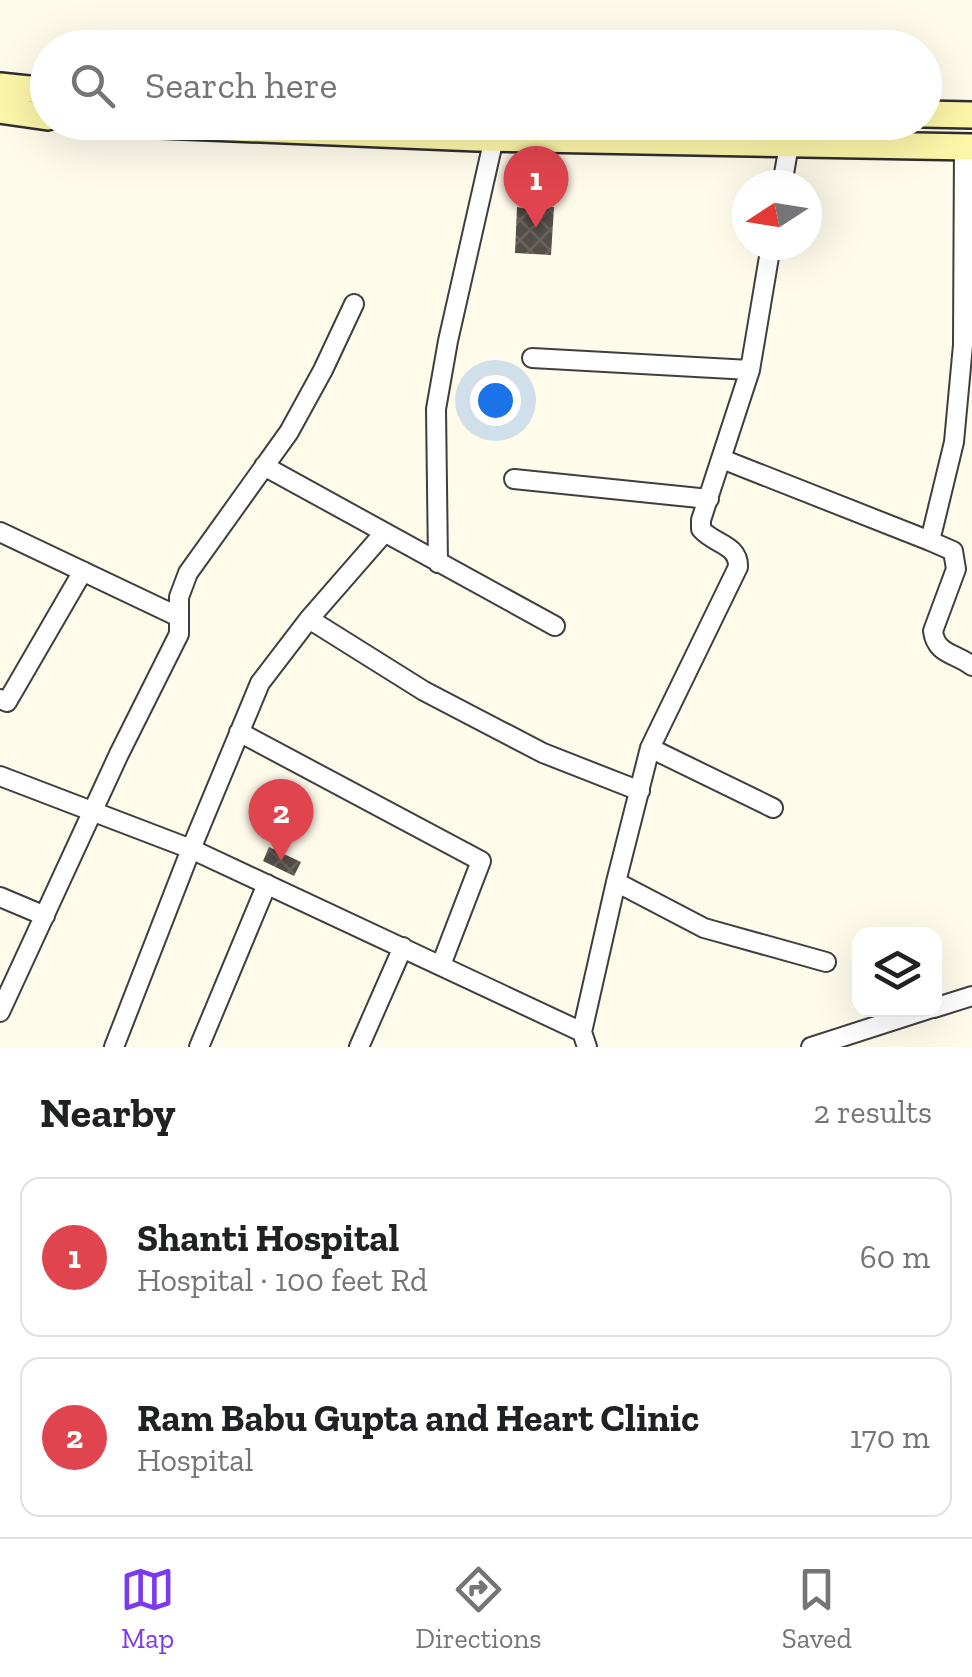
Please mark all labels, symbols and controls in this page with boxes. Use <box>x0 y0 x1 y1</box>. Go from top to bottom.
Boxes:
search box <box>30 30 942 140</box>
icon: search <box>65 58 120 113</box>
text: Search here <box>145 62 337 108</box>
pin: 1 <box>504 146 568 228</box>
north arrow <box>732 170 822 260</box>
your location <box>470 375 521 426</box>
pin: 2 <box>248 778 314 861</box>
map controls <box>852 927 942 1017</box>
button: layers <box>852 927 942 1017</box>
text: Nearby <box>40 1087 176 1138</box>
text: 2 results <box>813 1093 932 1131</box>
text: Shanti Hospital <box>137 1215 399 1261</box>
text: 1 <box>68 1238 81 1276</box>
text: 60 m <box>860 1238 930 1276</box>
text: Hospital · 100 feet Rd <box>137 1261 428 1299</box>
text: Ram Babu Gupta and Heart Clinic <box>137 1395 699 1441</box>
text: 2 <box>66 1418 83 1456</box>
text: 170 m <box>850 1418 930 1456</box>
text: Hospital <box>137 1441 253 1479</box>
tab: Map <box>120 1562 175 1655</box>
tab: Directions <box>415 1562 542 1655</box>
tab: Saved <box>782 1562 852 1655</box>

